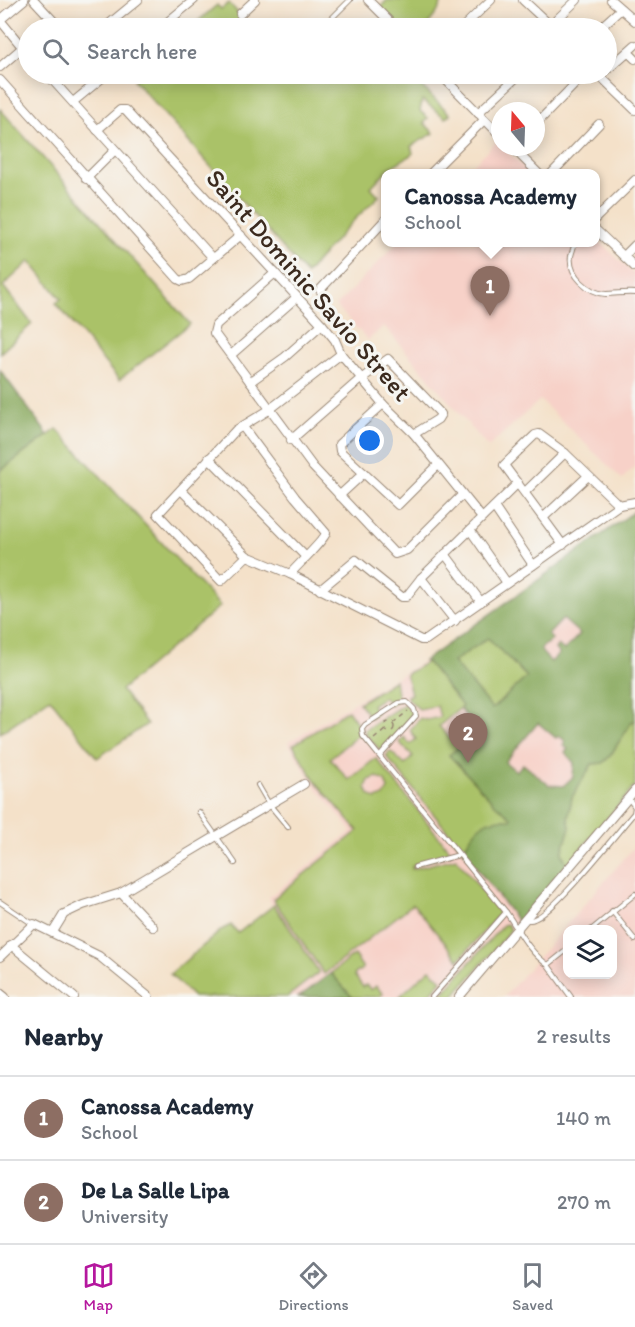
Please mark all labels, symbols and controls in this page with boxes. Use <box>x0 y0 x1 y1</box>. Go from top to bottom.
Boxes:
search box <box>18 18 617 84</box>
icon: search <box>39 35 72 68</box>
text: Search here <box>87 38 197 65</box>
north arrow <box>491 102 545 156</box>
street label: Saint Dominic Savio Street <box>199 162 419 408</box>
popup <box>381 169 600 247</box>
text: Canossa Academy <box>404 183 577 210</box>
text: School <box>404 210 461 234</box>
pin: 1 <box>470 266 510 316</box>
your location <box>355 426 384 455</box>
pin: 2 <box>448 714 488 763</box>
map controls <box>563 925 617 979</box>
button: layers <box>563 925 617 979</box>
text: Nearby <box>24 1020 103 1052</box>
text: 2 results <box>537 1024 611 1048</box>
text: Canossa Academy <box>81 1093 253 1120</box>
text: 1 <box>39 1106 48 1130</box>
text: 140 m <box>556 1106 611 1130</box>
text: School <box>81 1120 138 1144</box>
text: De La Salle Lipa <box>81 1177 229 1204</box>
text: 2 <box>38 1190 49 1214</box>
text: 270 m <box>557 1190 611 1214</box>
text: University <box>81 1204 168 1228</box>
tab: Map <box>82 1259 115 1314</box>
tab: Directions <box>278 1259 349 1314</box>
tab: Saved <box>512 1259 553 1314</box>

